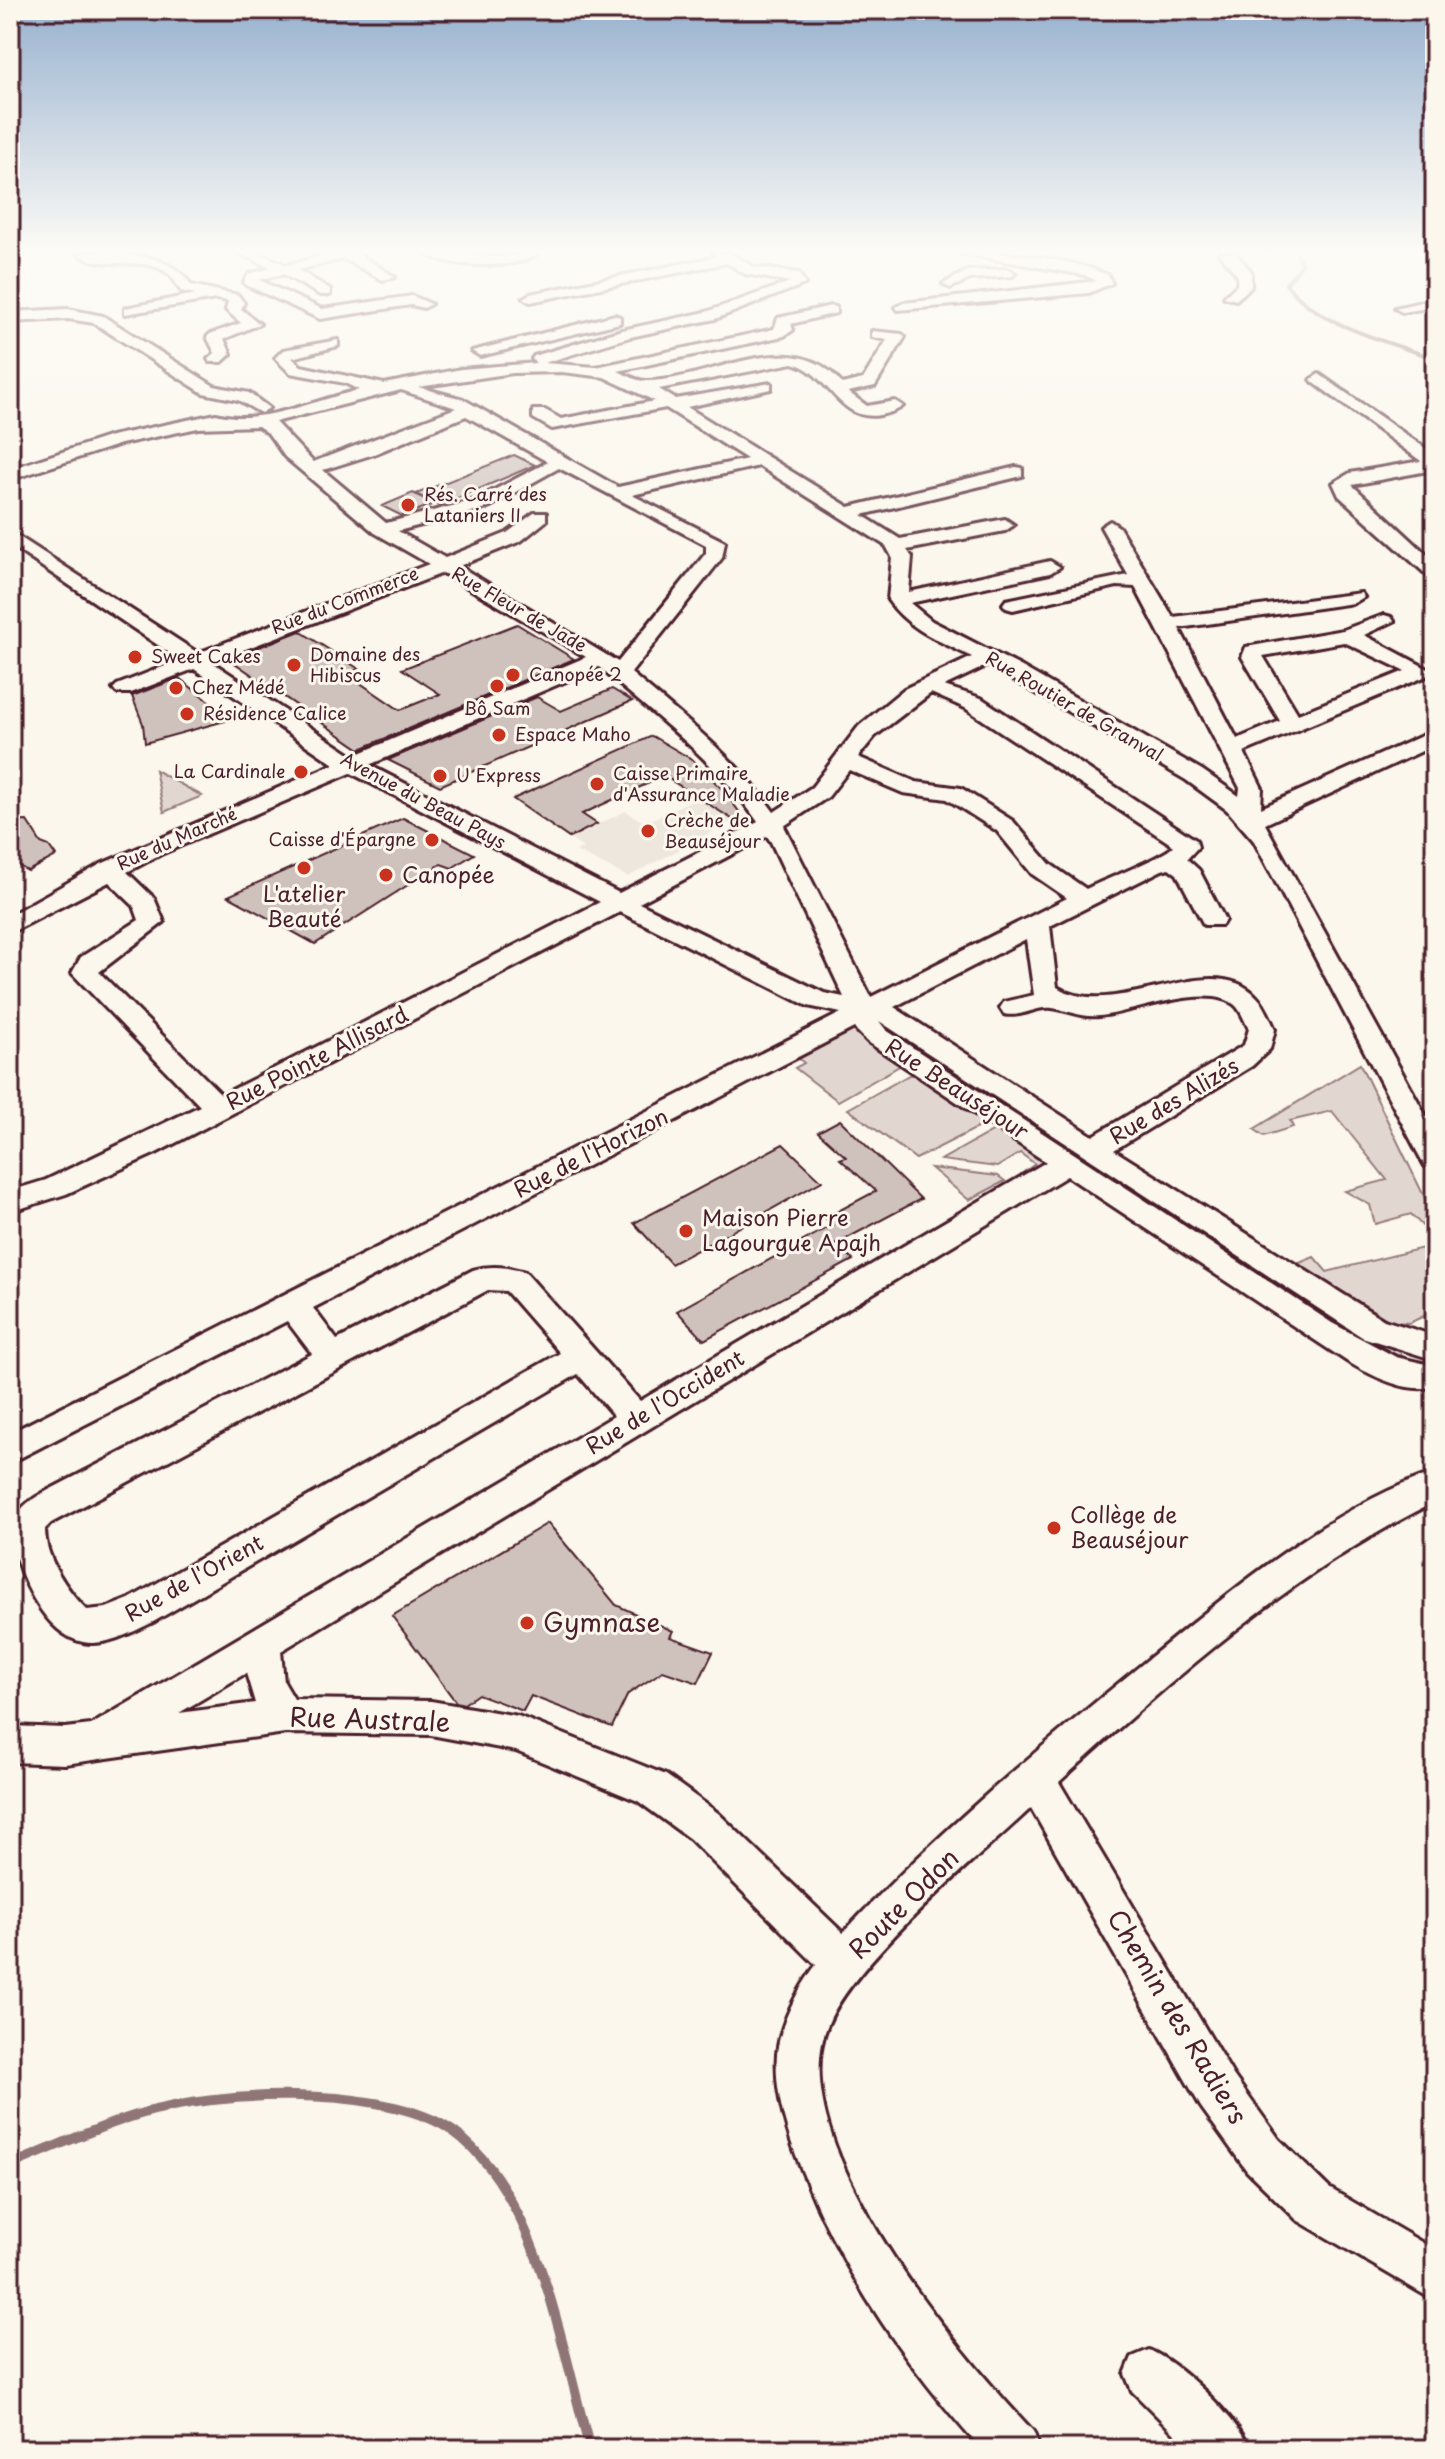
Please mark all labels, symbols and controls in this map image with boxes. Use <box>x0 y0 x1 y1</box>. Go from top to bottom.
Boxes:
place label: Rés. Carré des Lataniers II <box>424 480 547 528</box>
marker: Rés. Carré des Lataniers II <box>399 496 417 514</box>
street label: Rue du Commerce <box>267 559 422 640</box>
street label: Rue Fleur de Jade <box>447 559 592 658</box>
place label: Domaine des Hibiscus <box>310 640 420 688</box>
place label: Sweet Cakes <box>151 642 261 669</box>
street label: Rue Routier de Granval <box>981 644 1168 768</box>
marker: Sweet Cakes <box>126 648 144 666</box>
marker: Domaine des Hibiscus <box>285 656 303 674</box>
place label: Canopée 2 <box>529 660 622 687</box>
marker: Canopée 2 <box>504 666 522 684</box>
place label: Chez Médé <box>192 673 285 700</box>
marker: Bô Sam <box>488 677 506 695</box>
marker: Chez Médé <box>167 679 185 697</box>
place label: Bô Sam <box>464 694 530 721</box>
place label: Résidence Calice <box>203 699 346 726</box>
marker: Résidence Calice <box>178 705 196 723</box>
place label: Espace Maho <box>515 720 631 747</box>
marker: Espace Maho <box>490 726 508 744</box>
street label: Avenue du Beau Pays <box>336 745 511 855</box>
place label: La Cardinale <box>174 757 285 784</box>
place label: Caisse Primaire d'Assurance Maladie <box>613 759 790 807</box>
place label: U Express <box>456 761 541 788</box>
marker: La Cardinale <box>292 763 310 781</box>
marker: U Express <box>431 767 449 785</box>
marker: Caisse Primaire d'Assurance Maladie <box>588 775 606 793</box>
street label: Rue du Marché <box>112 799 241 876</box>
place label: Crèche de Beauséjour <box>664 806 762 854</box>
marker: Crèche de Beauséjour <box>639 822 657 840</box>
place label: Caisse d'Épargne <box>269 825 416 852</box>
marker: Caisse d'Épargne <box>423 831 441 849</box>
place label: Canopée <box>402 857 495 890</box>
marker: L'atelier Beauté <box>295 859 313 877</box>
marker: Canopée <box>377 866 395 884</box>
place label: L'atelier Beauté <box>263 876 345 934</box>
street label: Rue Pointe Allisard <box>220 996 413 1117</box>
street label: Rue Beauséjour <box>880 1029 1037 1147</box>
street label: Rue des Alizés <box>1102 1048 1244 1151</box>
street label: Rue de l'Horizon <box>507 1098 673 1205</box>
place label: Maison Pierre Lagourgue Apajh <box>702 1200 881 1258</box>
marker: Maison Pierre Lagourgue Apajh <box>677 1222 695 1240</box>
street label: Rue de l'Occident <box>579 1340 750 1461</box>
place label: Collège de Beauséjour <box>1070 1497 1189 1555</box>
marker: Collège de Beauséjour <box>1045 1519 1063 1537</box>
street label: Rue de l'Orient <box>118 1525 269 1629</box>
place label: Gymnase <box>543 1602 660 1641</box>
marker: Gymnase <box>518 1614 536 1632</box>
street label: Rue Australe <box>289 1696 451 1741</box>
street label: Route Odon <box>839 1839 967 1967</box>
street label: Chemin des Radiers <box>1099 1901 1258 2131</box>

